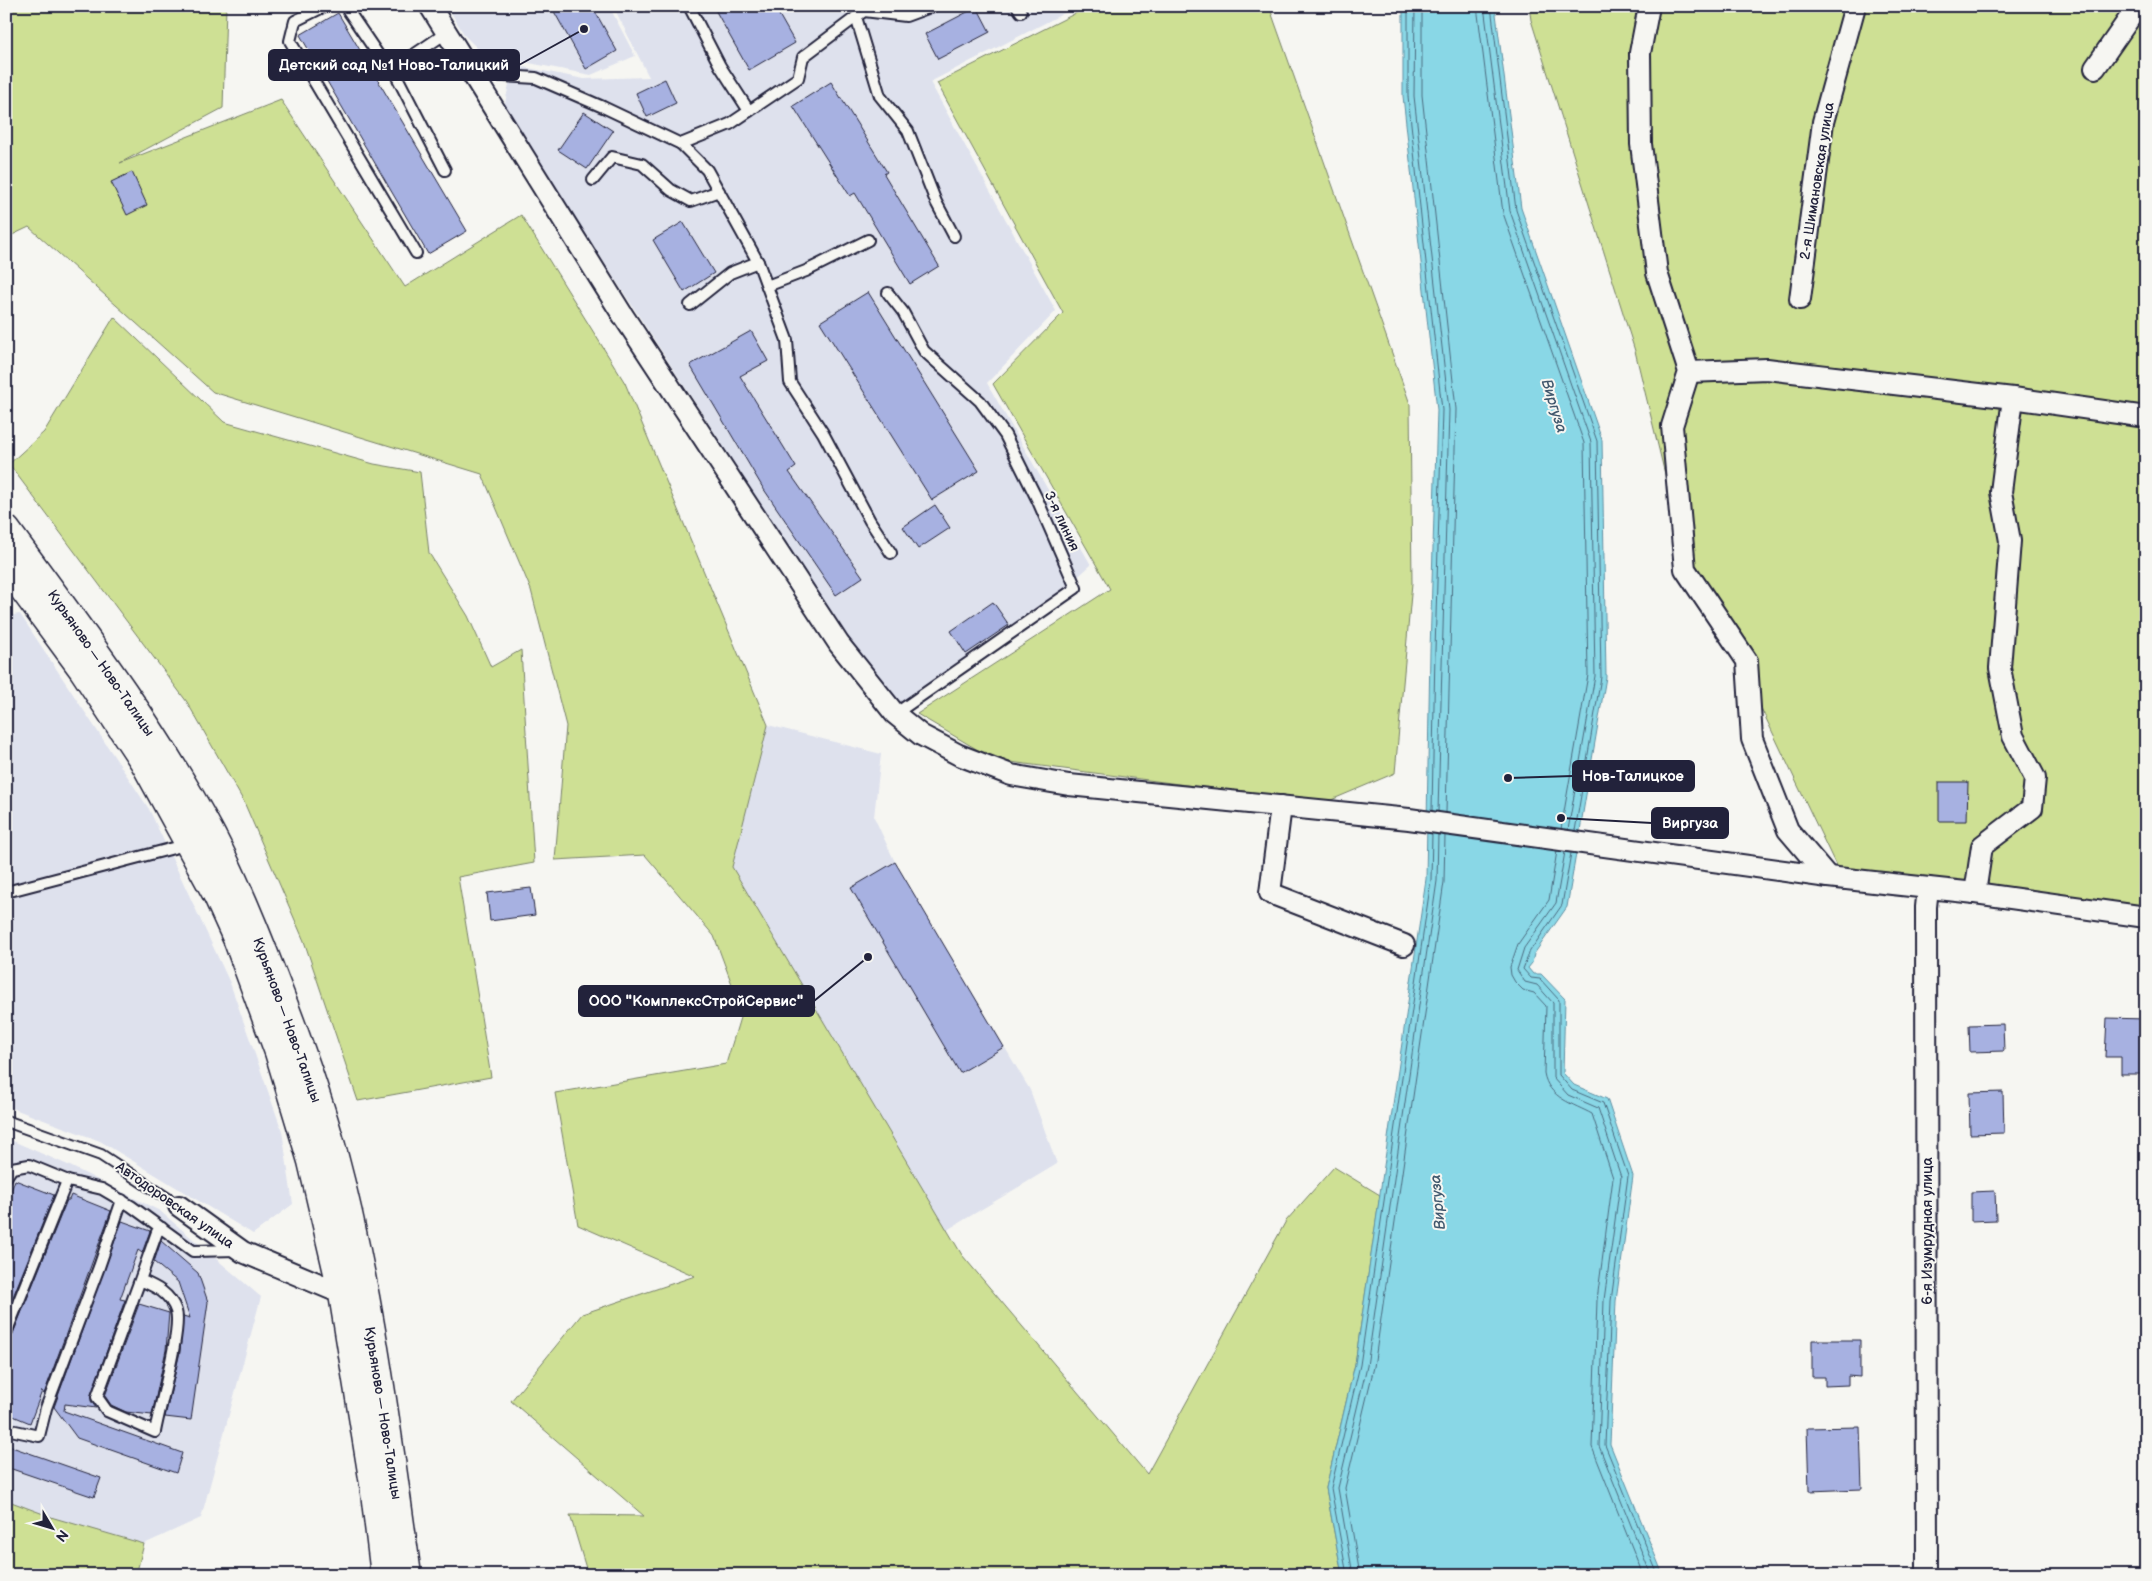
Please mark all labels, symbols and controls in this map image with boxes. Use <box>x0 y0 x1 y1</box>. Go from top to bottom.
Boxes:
callout: Детский сад №1 Ново-Талицкий <box>269 50 519 80</box>
text: Детский сад №1 Ново-Талицкий <box>279 56 509 75</box>
street label: 2-я Шимановская улица <box>1796 100 1838 261</box>
water label: Виргуза <box>1537 377 1571 435</box>
street label: 3-я линия <box>1041 488 1083 554</box>
street label: Курьяново — Ново-Талицы <box>44 587 158 739</box>
callout: Нов-Талицкое <box>1573 761 1694 791</box>
text: Нов-Талицкое <box>1582 767 1684 786</box>
callout: Виргуза <box>1652 808 1728 838</box>
text: Виргуза <box>1662 814 1718 833</box>
street label: Курьяново — Ново-Талицы <box>249 935 325 1105</box>
callout: ООО "КомплексСтройСервис" <box>579 986 814 1016</box>
text: ООО "КомплексСтройСервис" <box>589 992 803 1011</box>
street label: Автодоровская улица <box>112 1157 238 1253</box>
street label: 6-я Изумрудная улица <box>1919 1157 1936 1305</box>
water label: Виргуза <box>1426 1174 1450 1230</box>
street label: Курьяново — Ново-Талицы <box>361 1325 405 1501</box>
north arrow <box>28 1504 78 1554</box>
text: N <box>52 1526 72 1545</box>

